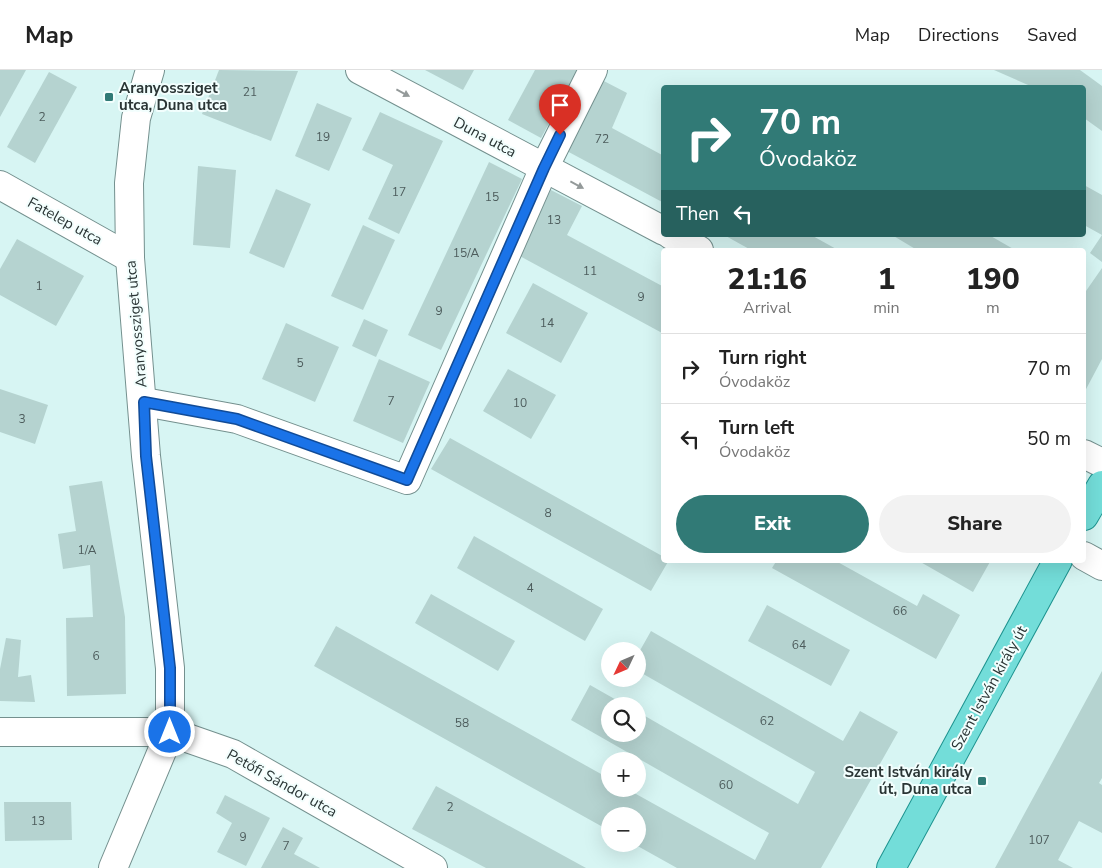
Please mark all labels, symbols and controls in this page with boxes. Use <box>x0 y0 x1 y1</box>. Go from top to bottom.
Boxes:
text: Map <box>25 19 73 51</box>
text: Map <box>855 23 890 47</box>
text: Directions <box>918 23 999 47</box>
text: Saved <box>1027 23 1077 47</box>
place label: Aranyossziget utca, Duna utca <box>119 78 227 115</box>
house number: 21 <box>243 84 257 100</box>
pin <box>539 84 581 135</box>
one-way arrow <box>396 89 410 97</box>
marker: Aranyossziget utca, Duna utca <box>103 91 115 103</box>
icon: arrive <box>546 91 574 119</box>
text: 70 m <box>759 99 841 146</box>
icon: right <box>676 105 741 170</box>
house number: 2 <box>38 109 46 125</box>
street label: Duna utca <box>450 112 520 162</box>
house number: 19 <box>316 129 330 145</box>
house number: 72 <box>595 131 609 147</box>
text: Óvodaköz <box>759 144 857 174</box>
one-way arrow <box>571 181 584 190</box>
house number: 17 <box>392 184 406 200</box>
house number: 15 <box>485 189 499 205</box>
street label: Fatelep utca <box>24 192 106 250</box>
icon: left <box>729 200 757 228</box>
text: Then <box>676 201 719 227</box>
house number: 13 <box>547 212 561 228</box>
house number: 15/A <box>453 245 479 261</box>
text: 21:16 <box>727 259 807 300</box>
text: 1 <box>877 259 895 300</box>
text: 190 <box>966 259 1020 300</box>
street label: Aranyossziget utca <box>120 260 152 388</box>
house number: 11 <box>583 263 597 279</box>
house number: 1 <box>35 278 43 294</box>
house number: 9 <box>637 289 645 305</box>
text: Arrival <box>743 297 791 319</box>
text: min <box>873 297 900 319</box>
text: m <box>986 297 1000 319</box>
house number: 9 <box>435 303 443 319</box>
house number: 14 <box>540 315 554 331</box>
text: Turn right <box>719 345 806 371</box>
house number: 5 <box>296 355 304 371</box>
icon: right <box>676 355 704 383</box>
text: 70 m <box>1027 356 1071 382</box>
text: Óvodaköz <box>719 371 790 393</box>
house number: 7 <box>387 393 395 409</box>
house number: 10 <box>513 395 527 411</box>
house number: 3 <box>18 411 26 427</box>
text: Turn left <box>719 415 794 441</box>
icon: left <box>676 425 704 453</box>
text: 50 m <box>1027 426 1071 452</box>
text: Óvodaköz <box>719 441 790 463</box>
button: Exit <box>676 495 869 553</box>
button: Share <box>879 495 1071 553</box>
house number: 8 <box>544 505 552 521</box>
house number: 1/A <box>77 542 97 558</box>
house number: 4 <box>526 580 534 596</box>
house number: 66 <box>893 603 907 619</box>
street label: Szent István király út <box>946 621 1032 754</box>
house number: 64 <box>792 637 806 653</box>
north arrow <box>601 642 646 688</box>
map controls <box>601 642 646 852</box>
house number: 6 <box>92 648 100 664</box>
button: search <box>601 697 646 742</box>
position arrow <box>143 705 195 757</box>
house number: 62 <box>760 713 774 729</box>
house number: 58 <box>455 715 469 731</box>
street label: Petőfi Sándor utca <box>223 744 341 822</box>
button: + <box>601 752 646 797</box>
place label: Szent István király út, Duna utca <box>844 762 972 799</box>
marker: Szent István király út, Duna utca <box>976 775 988 787</box>
house number: 60 <box>719 777 733 793</box>
house number: 2 <box>446 799 454 815</box>
button: − <box>601 807 646 852</box>
house number: 13 <box>31 813 45 829</box>
house number: 9 <box>239 829 247 845</box>
house number: 107 <box>1028 832 1050 848</box>
house number: 7 <box>282 838 290 854</box>

